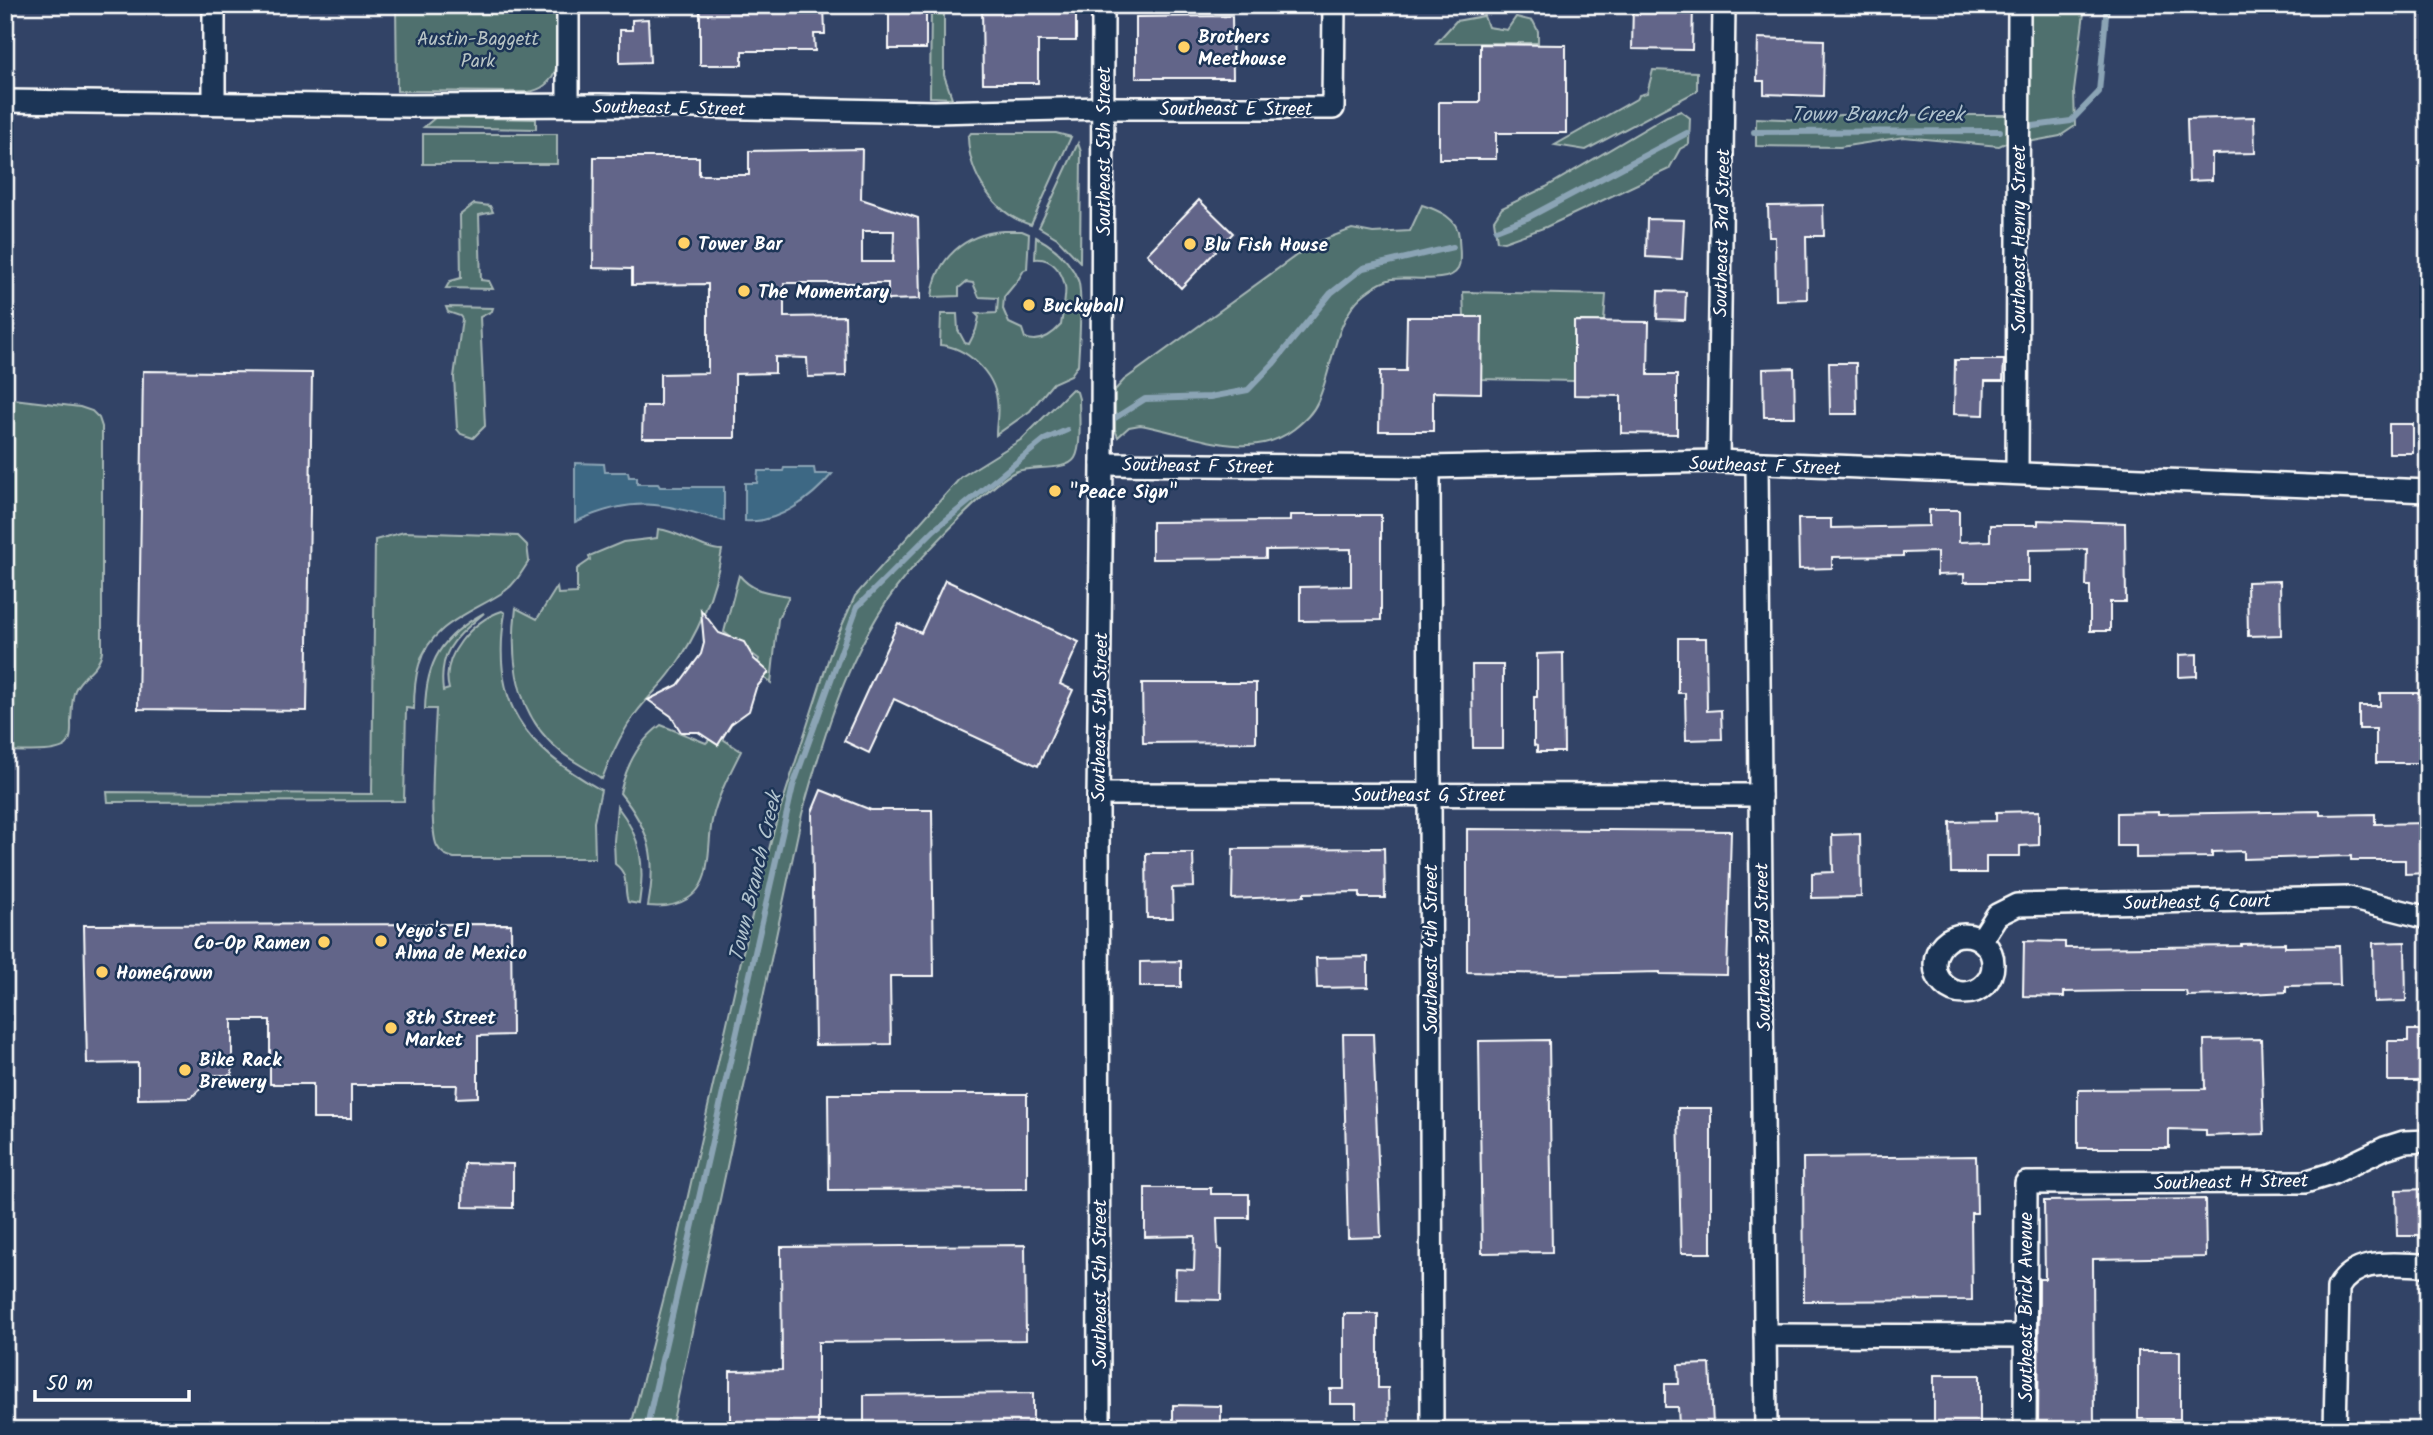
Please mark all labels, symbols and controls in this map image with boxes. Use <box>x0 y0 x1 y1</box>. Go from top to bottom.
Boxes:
place label: Brothers Meethouse <box>1198 23 1286 75</box>
park label: Austin-Baggett Park <box>417 25 540 77</box>
marker: Brothers Meethouse <box>1176 39 1192 55</box>
street label: Southeast 5th Street <box>1090 66 1120 236</box>
street label: Southeast E Street <box>592 93 746 125</box>
street label: Southeast E Street <box>1160 95 1313 125</box>
water label: Town Branch Creek <box>1790 99 1967 132</box>
street label: Southeast Henry Street <box>2005 144 2035 333</box>
street label: Southeast 3rd Street <box>1707 148 1739 317</box>
place label: Tower Bar <box>698 230 784 260</box>
place label: Blu Fish House <box>1204 231 1328 261</box>
marker: Tower Bar <box>676 235 692 251</box>
marker: Blu Fish House <box>1182 236 1198 252</box>
place label: The Momentary <box>758 278 889 308</box>
marker: The Momentary <box>736 283 752 299</box>
place label: Buckyball <box>1043 292 1124 322</box>
marker: Buckyball <box>1021 297 1037 313</box>
street label: Southeast F Street <box>1689 449 1842 485</box>
street label: Southeast F Street <box>1122 451 1275 483</box>
place label: "Peace Sign" <box>1069 478 1178 508</box>
marker: "Peace Sign" <box>1047 483 1063 499</box>
street label: Southeast 5th Street <box>1085 631 1117 802</box>
street label: Southeast G Street <box>1352 781 1506 811</box>
water label: Town Branch Creek <box>721 786 793 965</box>
street label: Southeast 3rd Street <box>1748 862 1780 1031</box>
street label: Southeast 4th Street <box>1417 864 1447 1034</box>
street label: Southeast G Court <box>2123 887 2272 919</box>
place label: Yeyo's El Alma de Mexico <box>395 917 527 969</box>
place label: Co-Op Ramen <box>194 929 310 959</box>
marker: Yeyo's El Alma de Mexico <box>373 933 389 949</box>
marker: Co-Op Ramen <box>316 934 332 950</box>
place label: HomeGrown <box>116 959 213 989</box>
marker: HomeGrown <box>94 964 110 980</box>
place label: 8th Street Market <box>405 1004 496 1056</box>
marker: 8th Street Market <box>383 1020 399 1036</box>
place label: Bike Rack Brewery <box>199 1046 282 1098</box>
marker: Bike Rack Brewery <box>177 1062 193 1078</box>
street label: Southeast H Street <box>2154 1167 2309 1199</box>
street label: Southeast 5th Street <box>1086 1199 1116 1369</box>
street label: Southeast Brick Avenue <box>2012 1212 2042 1402</box>
scale bar <box>35 1358 189 1402</box>
text: 50 m <box>46 1368 93 1401</box>

